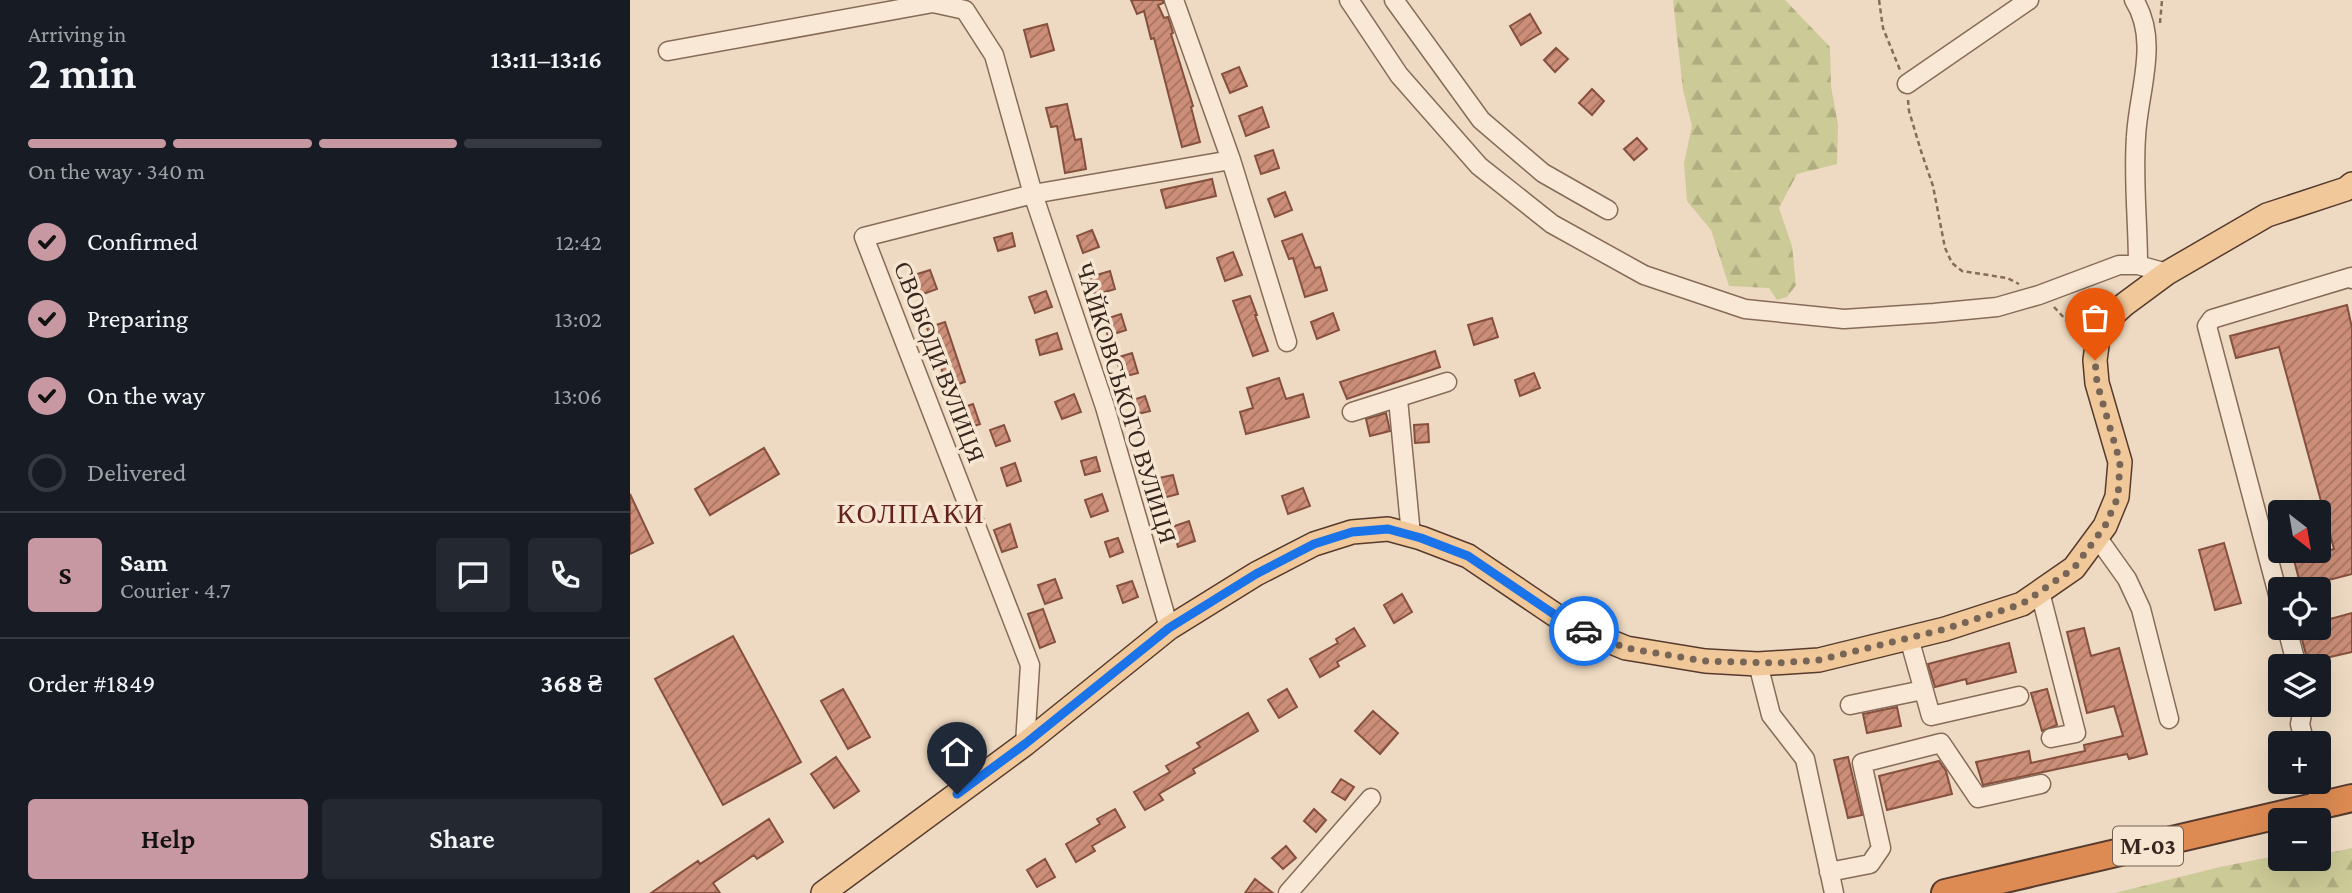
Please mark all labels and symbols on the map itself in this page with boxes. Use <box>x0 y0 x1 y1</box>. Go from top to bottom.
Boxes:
street label: СВОБОДИ ВУЛИЦЯ <box>889 258 990 466</box>
street label: ЧАЙКОВСЬКОГО ВУЛИЦЯ <box>1071 259 1182 546</box>
pin <box>2065 288 2125 360</box>
district label: КОЛПАКИ <box>836 498 986 529</box>
north arrow <box>2268 500 2331 564</box>
courier <box>1549 596 1619 666</box>
pin <box>927 722 987 794</box>
road number: М-03 <box>2113 826 2183 866</box>

